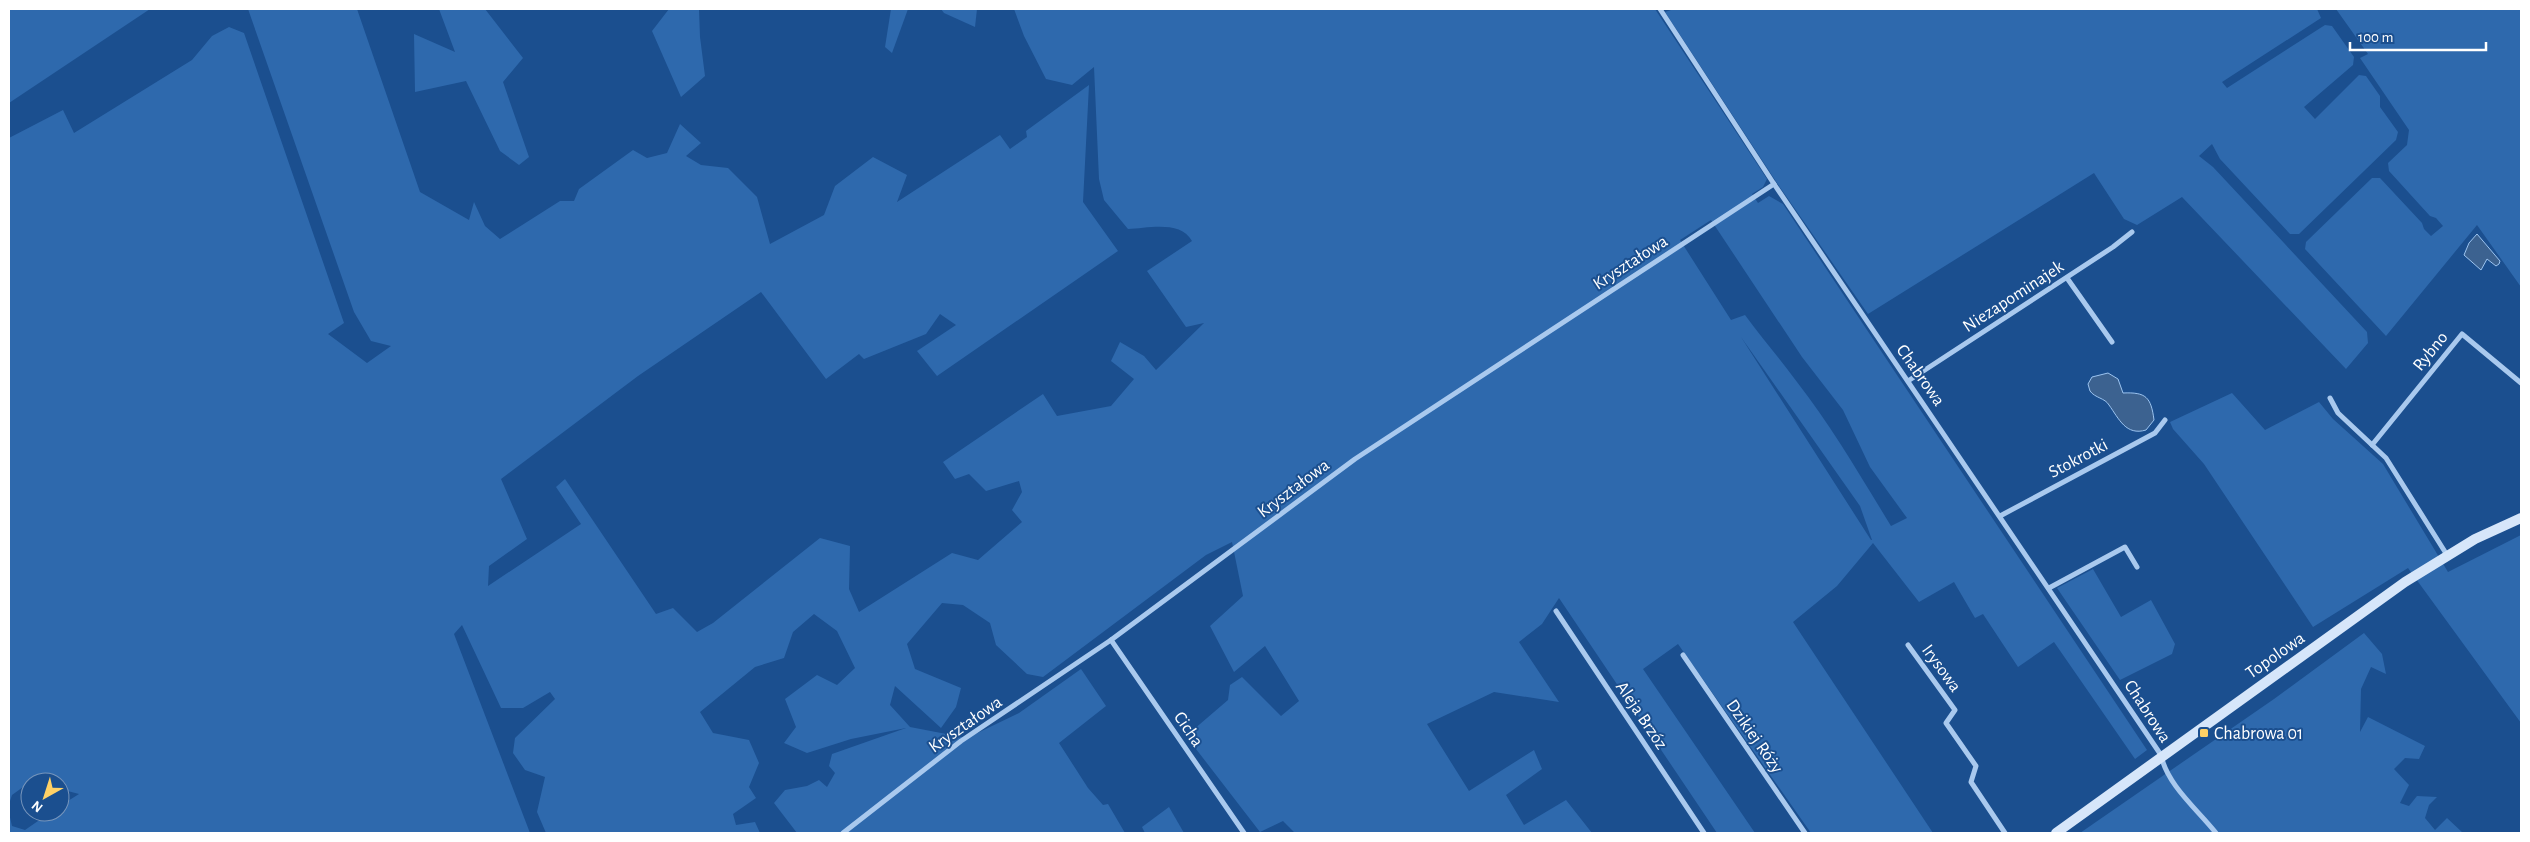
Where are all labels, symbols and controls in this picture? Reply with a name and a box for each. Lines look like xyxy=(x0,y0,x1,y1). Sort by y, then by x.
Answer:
scale bar xyxy=(2350,20,2486,52)
text: 100 m xyxy=(2358,30,2393,45)
street label: Kryształowa xyxy=(1590,232,1671,294)
street label: Niezapominajek xyxy=(1960,257,2068,336)
street label: Rybno xyxy=(2410,329,2452,375)
street label: Chabrowa xyxy=(1893,341,1948,410)
street label: Stokrotki xyxy=(2046,436,2111,482)
street label: Kryształowa xyxy=(1254,456,1333,522)
street label: Topolowa xyxy=(2243,629,2308,683)
street label: Irysowa xyxy=(1918,642,1964,696)
street label: Chabrowa xyxy=(2120,677,2174,746)
street label: Aleja Brzóz xyxy=(1612,678,1670,753)
street label: Kryształowa xyxy=(926,693,1006,757)
street label: Dzikiej Róży xyxy=(1722,697,1786,777)
street label: Cicha xyxy=(1170,709,1206,750)
place label: Chabrowa 01 xyxy=(2214,725,2303,743)
marker: Chabrowa 01 xyxy=(2198,727,2210,739)
north arrow xyxy=(20,772,70,822)
text: N xyxy=(29,798,46,815)

